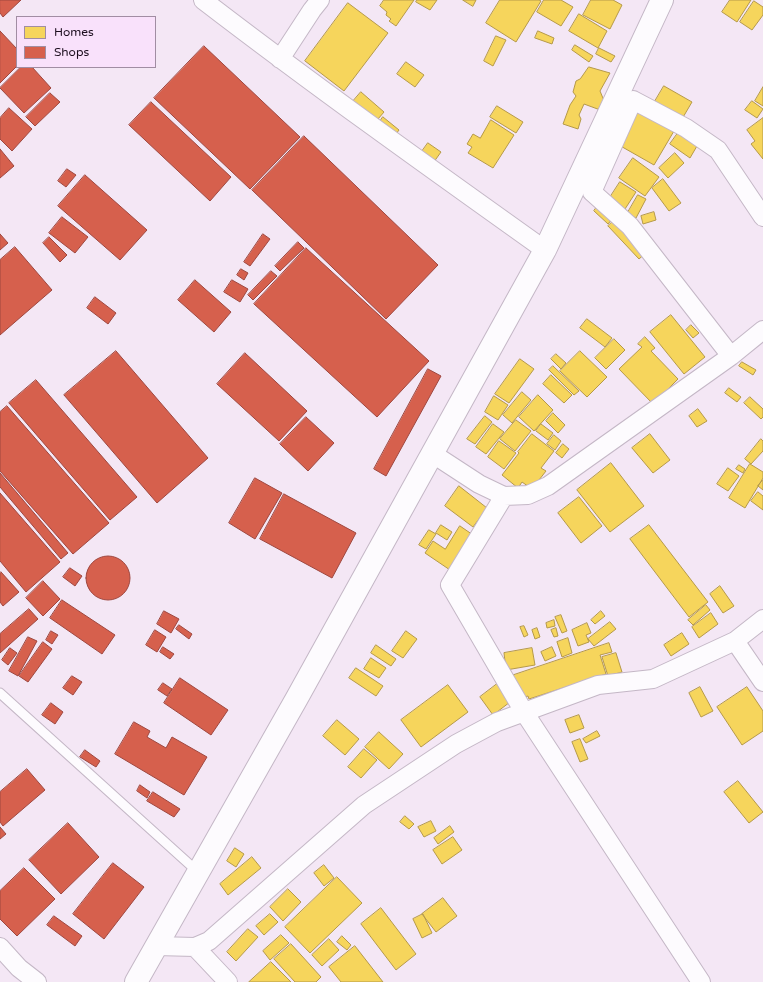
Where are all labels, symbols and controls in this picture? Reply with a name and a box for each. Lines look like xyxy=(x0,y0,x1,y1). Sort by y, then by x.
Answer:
legend xyxy=(16,16,156,68)
text: Homes xyxy=(54,25,94,39)
text: Shops xyxy=(54,45,89,59)

